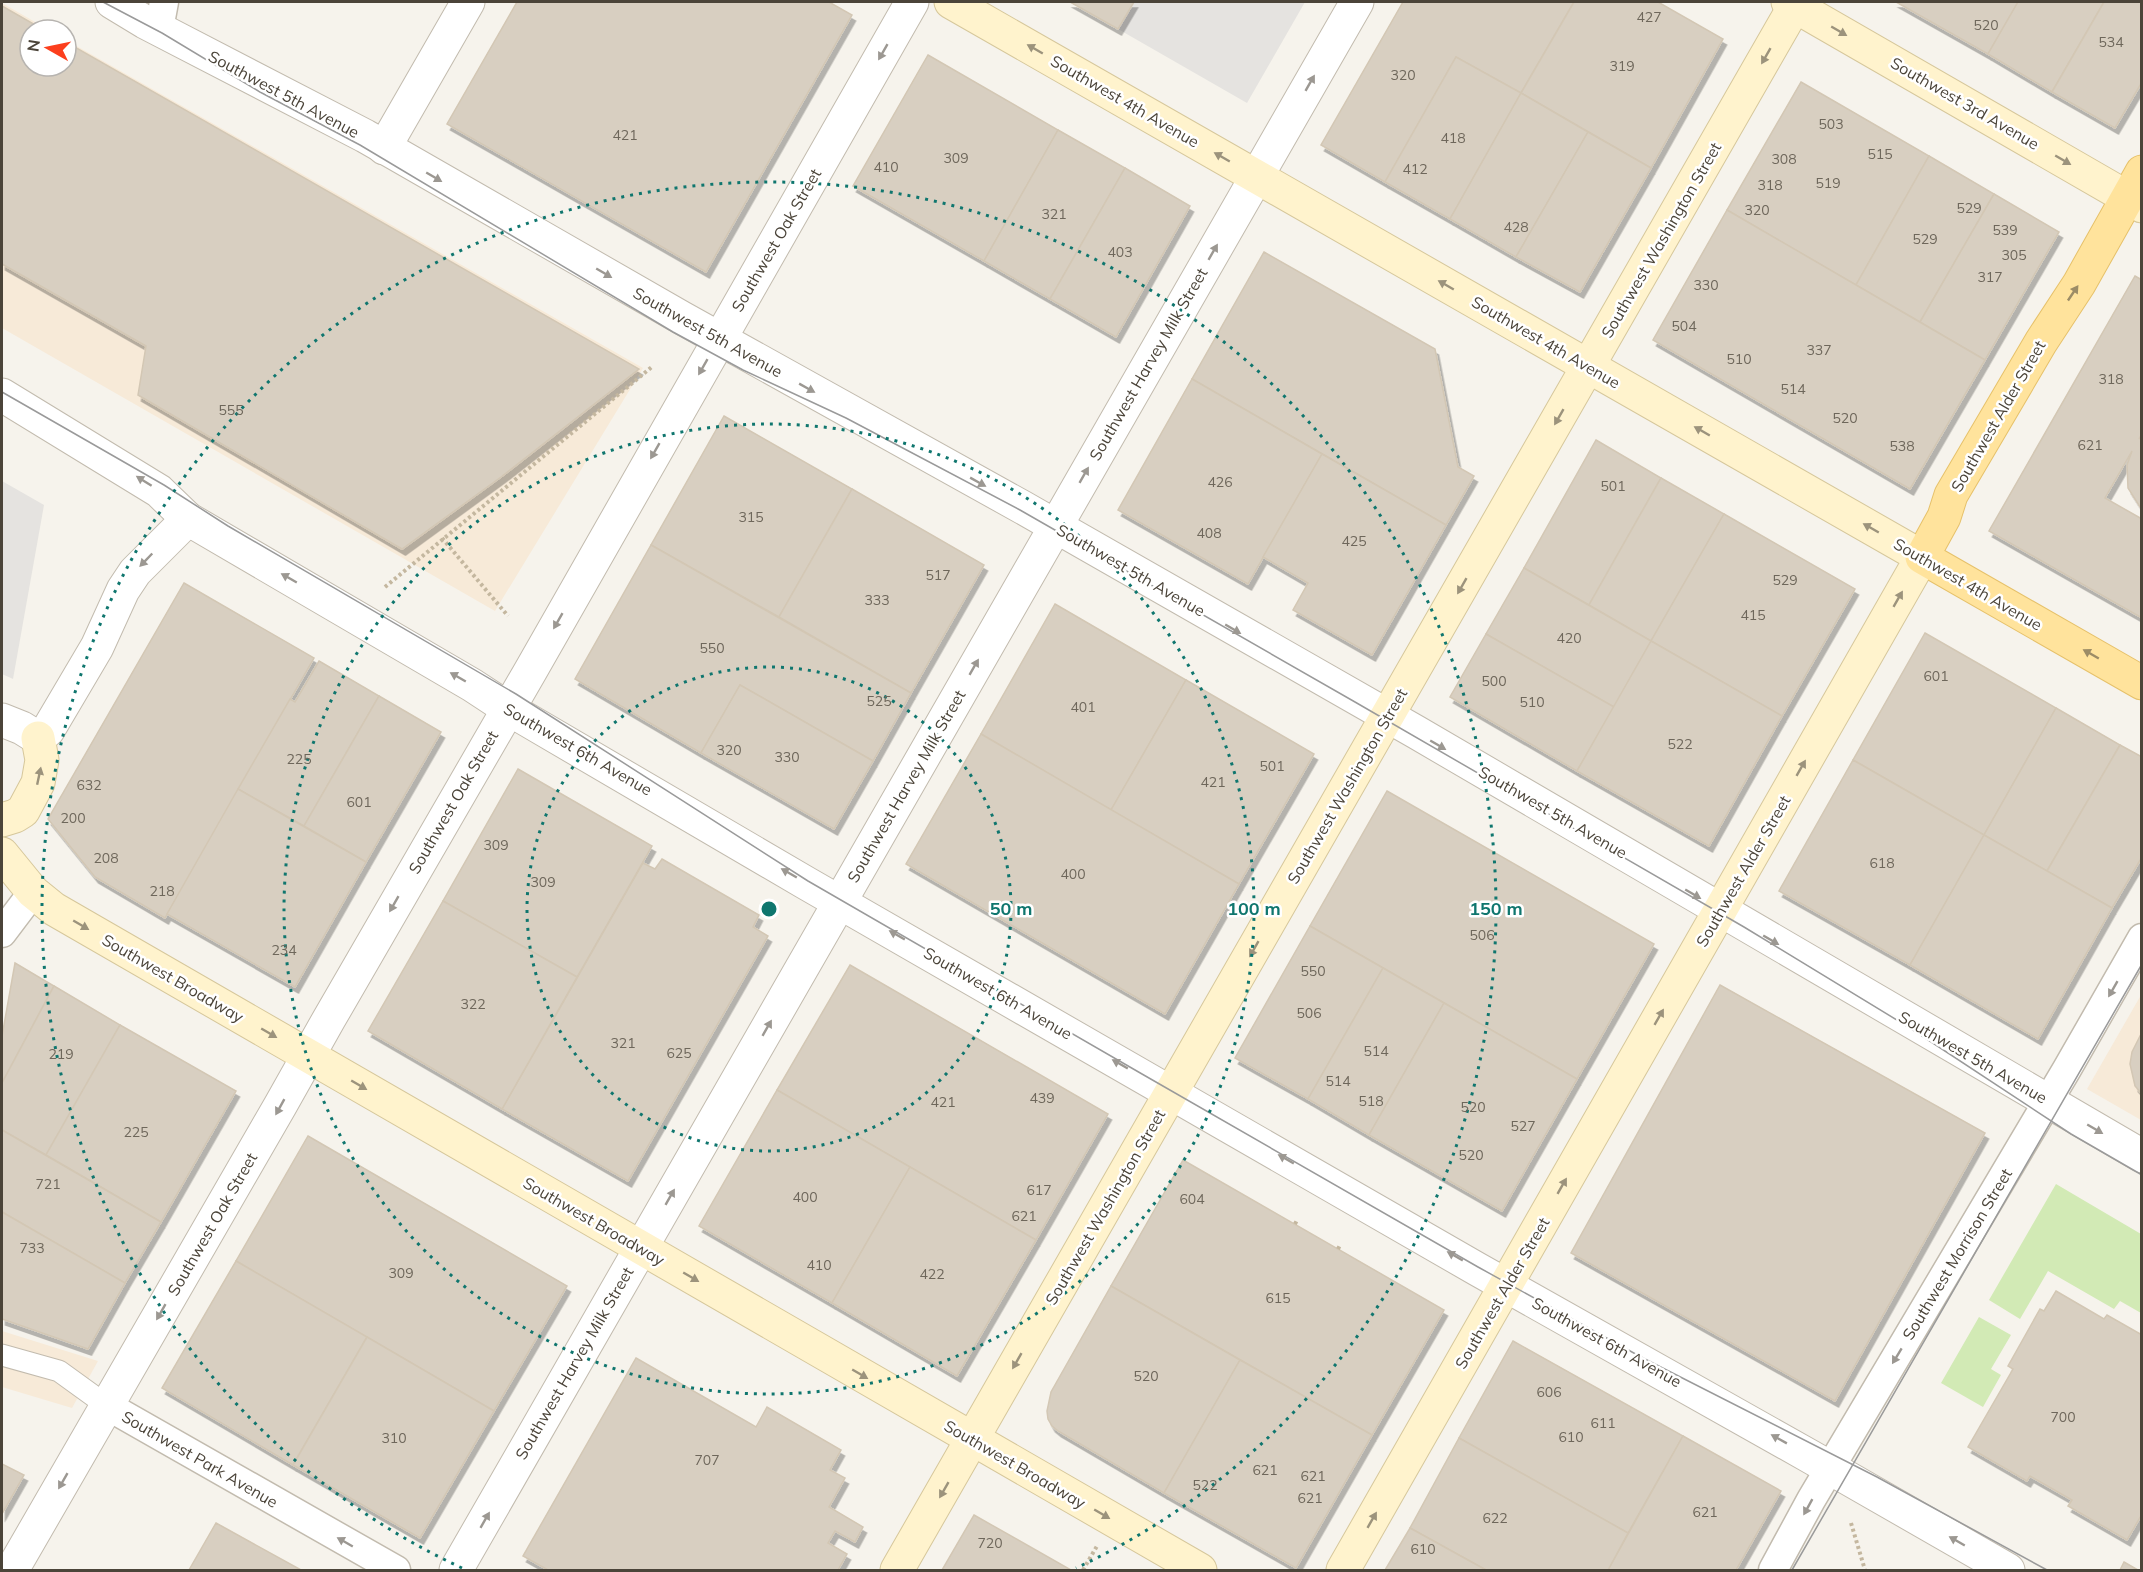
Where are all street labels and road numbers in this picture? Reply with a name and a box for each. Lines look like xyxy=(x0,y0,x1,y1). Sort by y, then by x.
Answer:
street label: Southwest 5th Avenue xyxy=(205,46,363,142)
street label: Southwest 4th Avenue xyxy=(1047,50,1203,152)
street label: Southwest 3rd Avenue xyxy=(1887,52,2043,154)
street label: Southwest Washington Street xyxy=(1597,138,1725,341)
street label: Southwest Oak Street xyxy=(727,165,825,315)
street label: Southwest Harvey Milk Street xyxy=(1085,264,1212,464)
street label: Southwest 5th Avenue xyxy=(630,283,786,381)
street label: Southwest 4th Avenue xyxy=(1468,291,1624,393)
street label: Southwest Alder Street xyxy=(1946,336,2050,495)
street label: Southwest 5th Avenue xyxy=(1053,519,1209,621)
street label: Southwest 4th Avenue xyxy=(1890,533,2046,635)
street label: Southwest Washington Street xyxy=(1283,684,1411,887)
street label: Southwest Harvey Milk Street xyxy=(843,686,970,886)
street label: Southwest 6th Avenue xyxy=(500,698,656,800)
street label: Southwest Oak Street xyxy=(404,727,502,877)
street label: Southwest 5th Avenue xyxy=(1475,761,1631,863)
street label: Southwest Alder Street xyxy=(1691,791,1795,950)
street label: Southwest Broadway xyxy=(99,929,248,1027)
street label: Southwest 6th Avenue xyxy=(920,942,1076,1044)
street label: Southwest 5th Avenue xyxy=(1895,1006,2051,1108)
street label: Southwest Washington Street xyxy=(1041,1105,1169,1308)
street label: Southwest Oak Street xyxy=(163,1149,261,1299)
street label: Southwest Morrison Street xyxy=(1898,1164,2016,1343)
street label: Southwest Broadway xyxy=(520,1172,669,1270)
street label: Southwest Alder Street xyxy=(1450,1213,1554,1372)
street label: Southwest Harvey Milk Street xyxy=(511,1263,638,1463)
street label: Southwest 6th Avenue xyxy=(1529,1293,1685,1391)
street label: Southwest Park Avenue xyxy=(118,1406,282,1512)
street label: Southwest Broadway xyxy=(941,1415,1090,1513)

